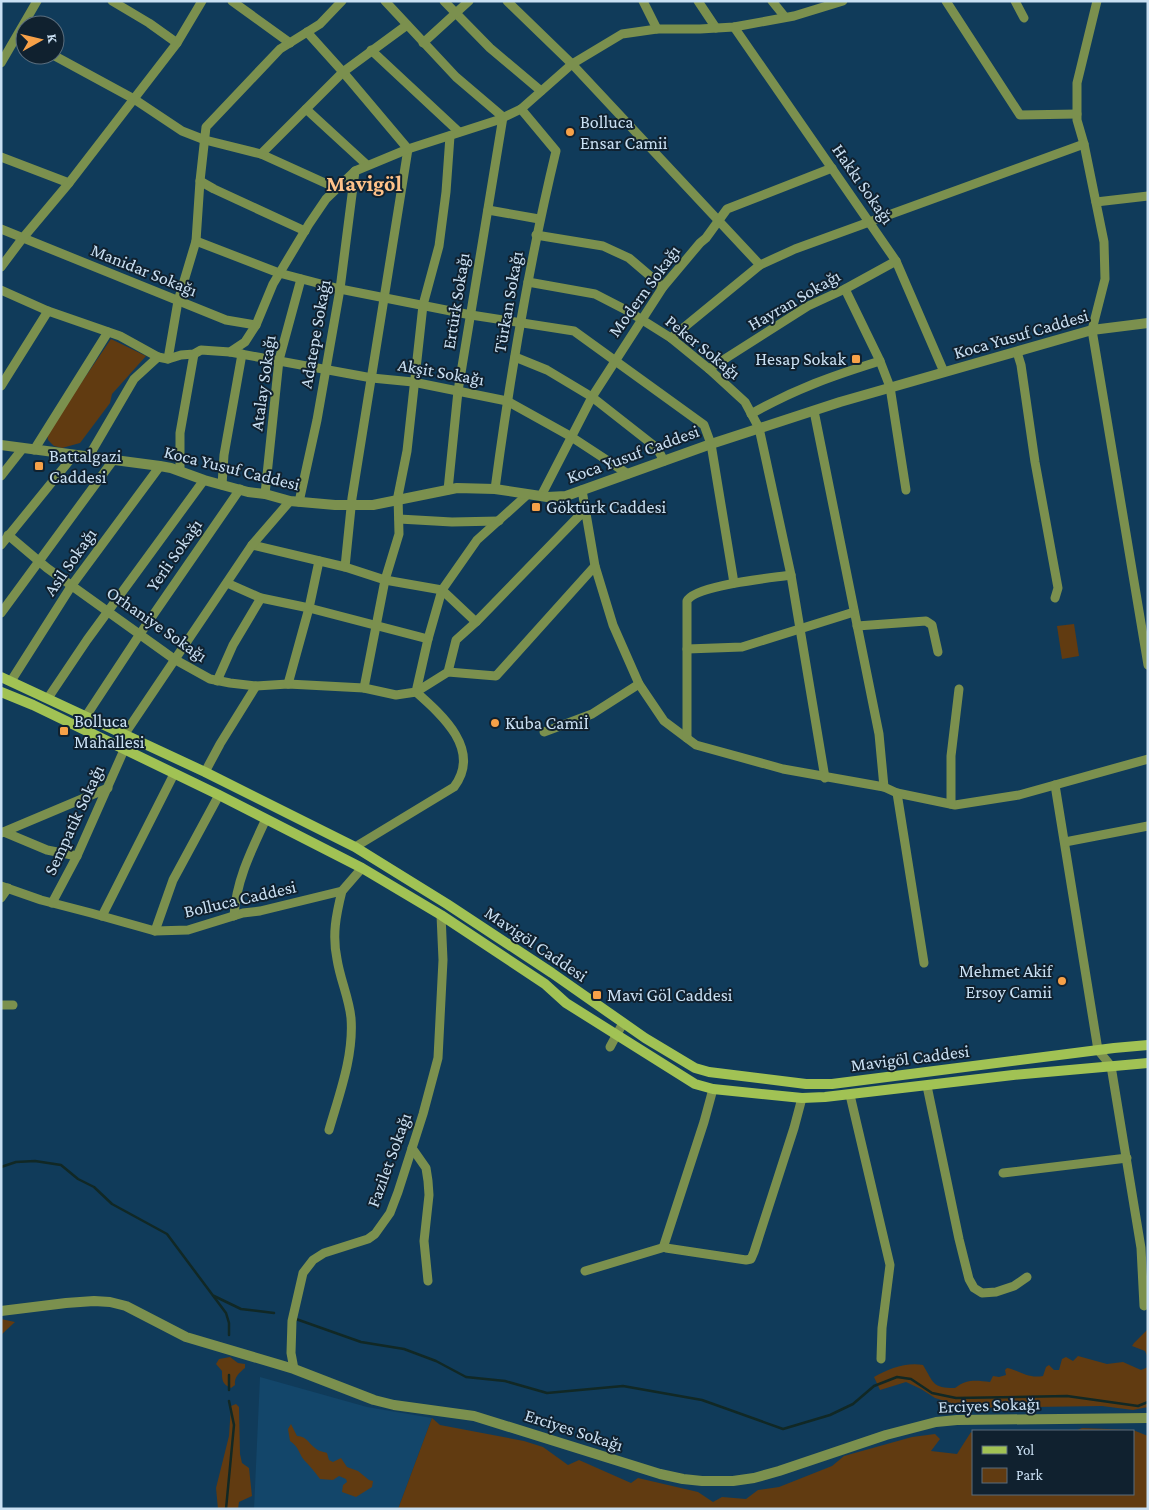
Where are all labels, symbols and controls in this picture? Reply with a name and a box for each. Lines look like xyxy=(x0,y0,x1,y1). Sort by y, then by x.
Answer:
north arrow xyxy=(15,15,65,65)
text: K xyxy=(44,33,62,45)
place label: Bolluca Ensar Camii xyxy=(580,112,668,153)
marker: Bolluca Ensar Camii xyxy=(564,126,576,138)
street label: Hakkı Sokağı xyxy=(828,140,898,228)
district label: Mavigöl xyxy=(326,171,403,196)
street label: Manidar Sokağı xyxy=(88,240,200,301)
street label: Modern Sokağı xyxy=(604,241,684,341)
street label: Türkan Sokağı xyxy=(489,249,527,354)
street label: Ertürk Sokağı xyxy=(438,251,474,351)
street label: Hayran Sokağı xyxy=(744,265,844,335)
street label: Adatepe Sokağı xyxy=(296,278,334,390)
street label: Koca Yusuf Caddesi xyxy=(951,305,1091,363)
street label: Peker Sokağı xyxy=(662,311,745,383)
street label: Atalay Sokağı xyxy=(246,334,280,432)
place label: Hesap Sokak xyxy=(755,349,846,369)
marker: Hesap Sokak xyxy=(850,353,862,365)
street label: Akşit Sokağı xyxy=(396,355,486,389)
street label: Koca Yusuf Caddesi xyxy=(564,421,702,487)
street label: Koca Yusuf Caddesi xyxy=(162,441,302,495)
place label: Battalgazi Caddesi xyxy=(49,446,122,487)
marker: Battalgazi Caddesi xyxy=(33,460,45,472)
place label: Göktürk Caddesi xyxy=(546,497,666,517)
marker: Göktürk Caddesi xyxy=(530,501,542,513)
street label: Yerli Sokağı xyxy=(142,515,206,595)
street label: Asil Sokağı xyxy=(40,524,101,600)
street label: Orhaniye Sokağı xyxy=(103,582,211,666)
place label: Bolluca Mahallesi xyxy=(74,711,145,752)
place label: Kuba Camiİ xyxy=(505,713,589,733)
marker: Kuba Camiİ xyxy=(489,717,501,729)
marker: Bolluca Mahallesi xyxy=(58,725,70,737)
street label: Sempatik Sokağı xyxy=(40,762,108,878)
street label: Bolluca Caddesi xyxy=(182,876,298,922)
street label: Mavigöl Caddesi xyxy=(481,902,591,986)
place label: Mehmet Akif Ersoy Camii xyxy=(959,961,1054,1002)
marker: Mehmet Akif Ersoy Camii xyxy=(1056,975,1068,987)
place label: Mavi Göl Caddesi xyxy=(607,985,733,1005)
marker: Mavi Göl Caddesi xyxy=(591,989,603,1001)
street label: Mavigöl Caddesi xyxy=(850,1041,971,1075)
street label: Fazilet Sokağı xyxy=(363,1110,415,1210)
street label: Erciyes Sokağı xyxy=(938,1393,1041,1417)
street label: Erciyes Sokağı xyxy=(522,1405,626,1455)
legend xyxy=(972,1430,1134,1495)
text: Yol xyxy=(1016,1442,1034,1458)
text: Park xyxy=(1016,1467,1043,1483)

